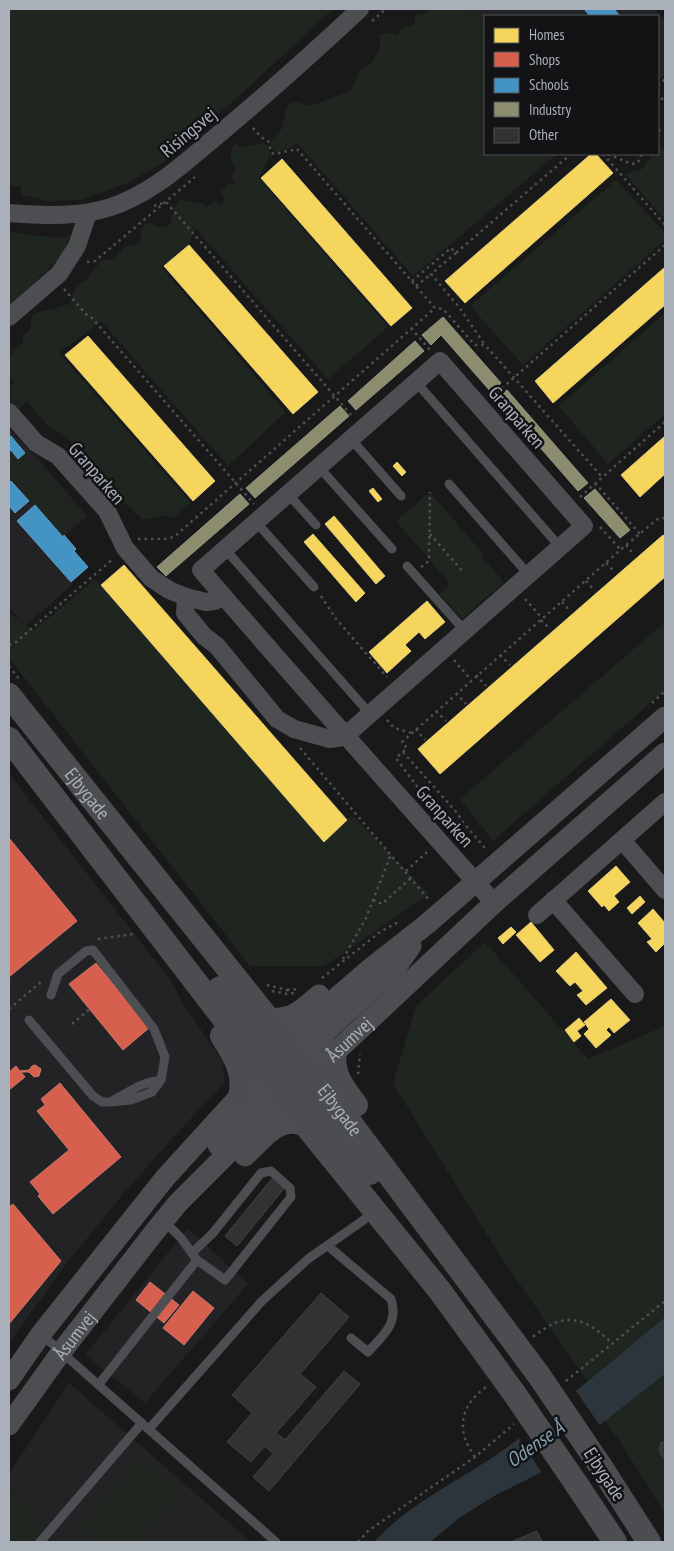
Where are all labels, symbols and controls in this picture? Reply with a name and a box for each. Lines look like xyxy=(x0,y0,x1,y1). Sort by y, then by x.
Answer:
legend xyxy=(484,15,659,155)
text: Homes xyxy=(529,25,565,44)
text: Shops xyxy=(529,50,560,69)
text: Schools xyxy=(529,75,569,94)
text: Industry xyxy=(529,100,571,119)
street label: Risingsvej xyxy=(155,102,221,162)
text: Other xyxy=(529,125,559,144)
street label: Granparken xyxy=(483,381,551,453)
street label: Granparken xyxy=(63,437,131,509)
street label: Ejbygade xyxy=(60,763,116,824)
street label: Granparken xyxy=(411,780,479,852)
street label: Åsumvej xyxy=(321,1011,378,1067)
street label: Ejbygade xyxy=(313,1079,368,1141)
street label: Åsumvej xyxy=(48,1306,101,1364)
water label: Odense Å xyxy=(501,1414,570,1473)
street label: Ejbygade xyxy=(579,1443,631,1506)

